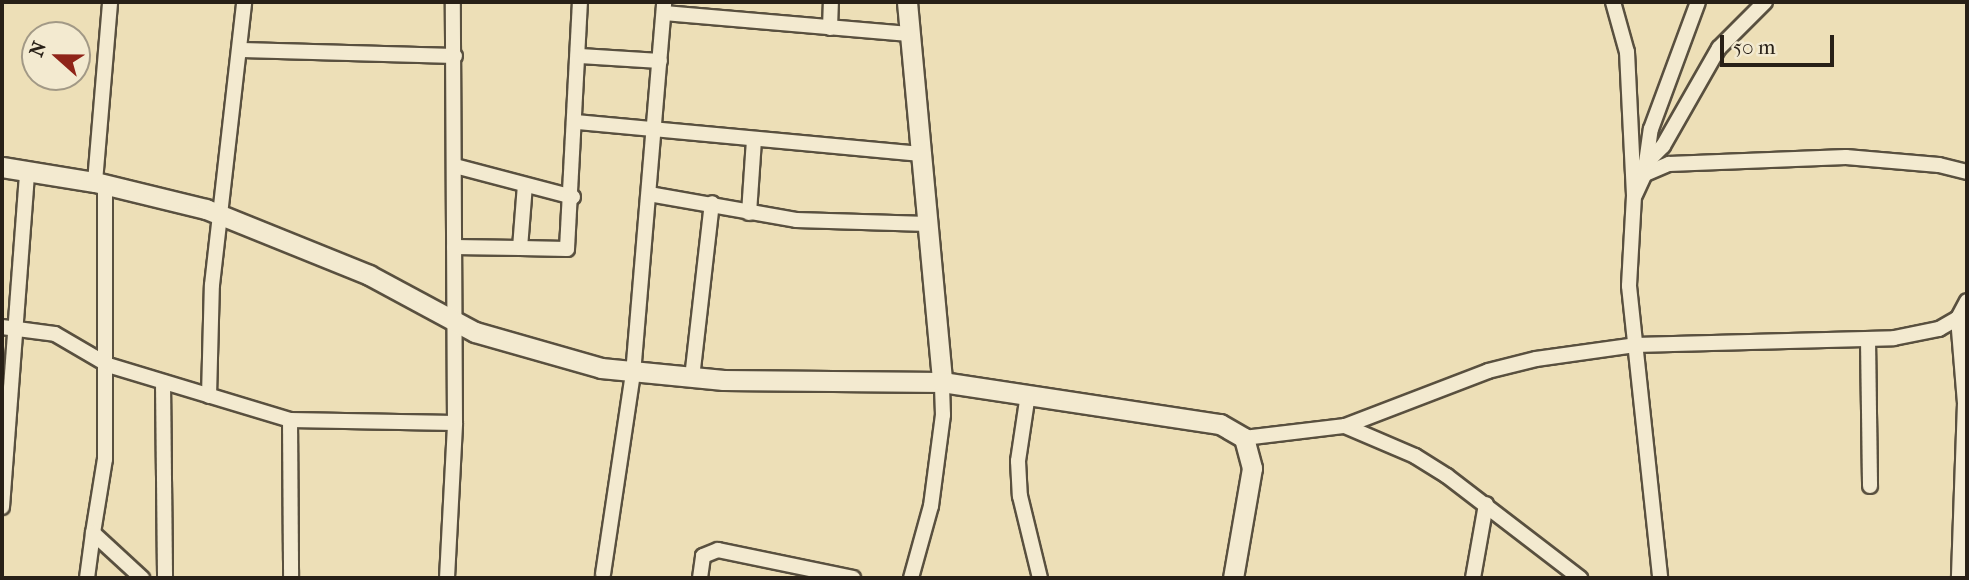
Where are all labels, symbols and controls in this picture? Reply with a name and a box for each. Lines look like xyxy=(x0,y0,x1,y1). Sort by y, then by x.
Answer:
north arrow xyxy=(21,21,91,91)
scale bar xyxy=(1724,21,1838,65)
text: 50 m xyxy=(1733,35,1776,59)
text: N xyxy=(25,39,51,60)

